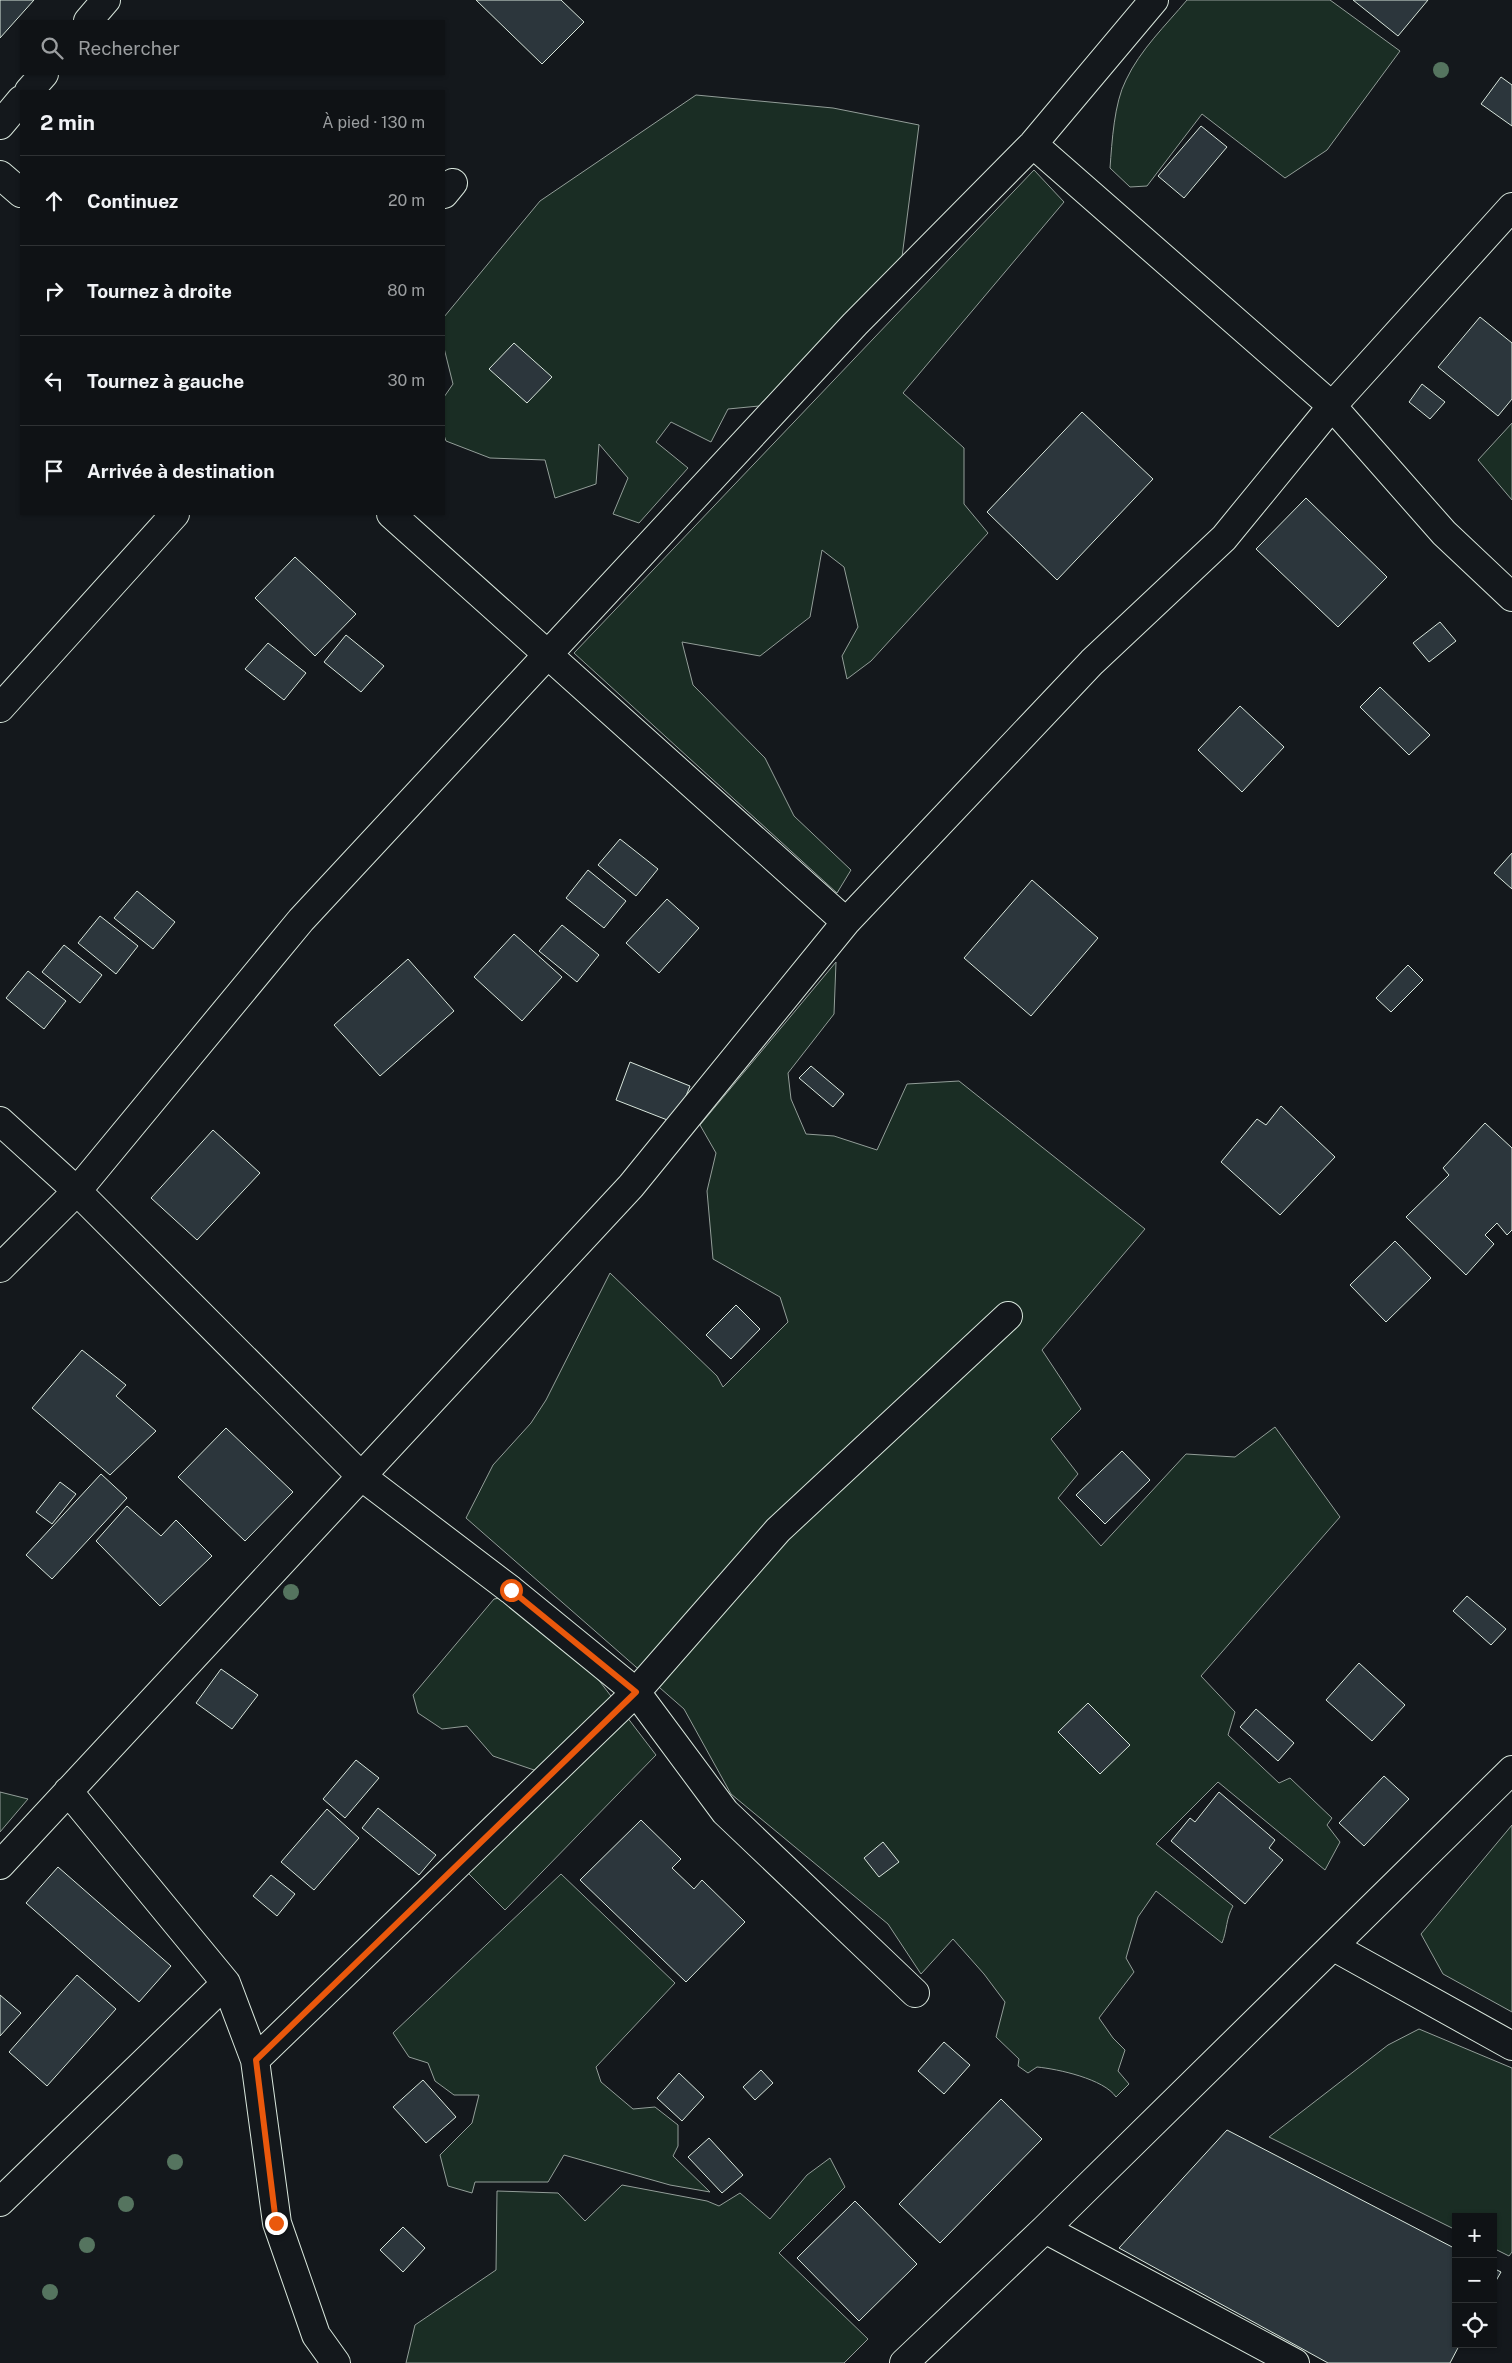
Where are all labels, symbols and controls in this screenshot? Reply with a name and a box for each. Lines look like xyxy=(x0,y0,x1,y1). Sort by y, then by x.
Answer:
search box xyxy=(20,20,445,75)
icon: search xyxy=(38,34,66,62)
text: Rechercher xyxy=(78,37,180,59)
text: 2 min xyxy=(40,110,95,135)
text: À pied · 130 m xyxy=(322,113,425,132)
icon: ahead xyxy=(40,187,68,215)
text: Continuez xyxy=(87,190,178,212)
text: 20 m xyxy=(388,191,425,210)
icon: right xyxy=(40,277,68,305)
text: Tournez à droite xyxy=(87,280,232,302)
text: 80 m xyxy=(387,281,425,300)
icon: left xyxy=(40,367,68,395)
text: Tournez à gauche xyxy=(87,370,244,392)
text: 30 m xyxy=(388,371,425,390)
icon: arrive xyxy=(40,457,68,485)
text: Arrivée à destination xyxy=(87,460,275,482)
route start xyxy=(500,1579,523,1602)
route end xyxy=(265,2212,288,2235)
map controls xyxy=(1452,2213,1497,2348)
button: + xyxy=(1452,2213,1497,2258)
button: − xyxy=(1452,2258,1497,2303)
button: locate xyxy=(1452,2303,1497,2348)

